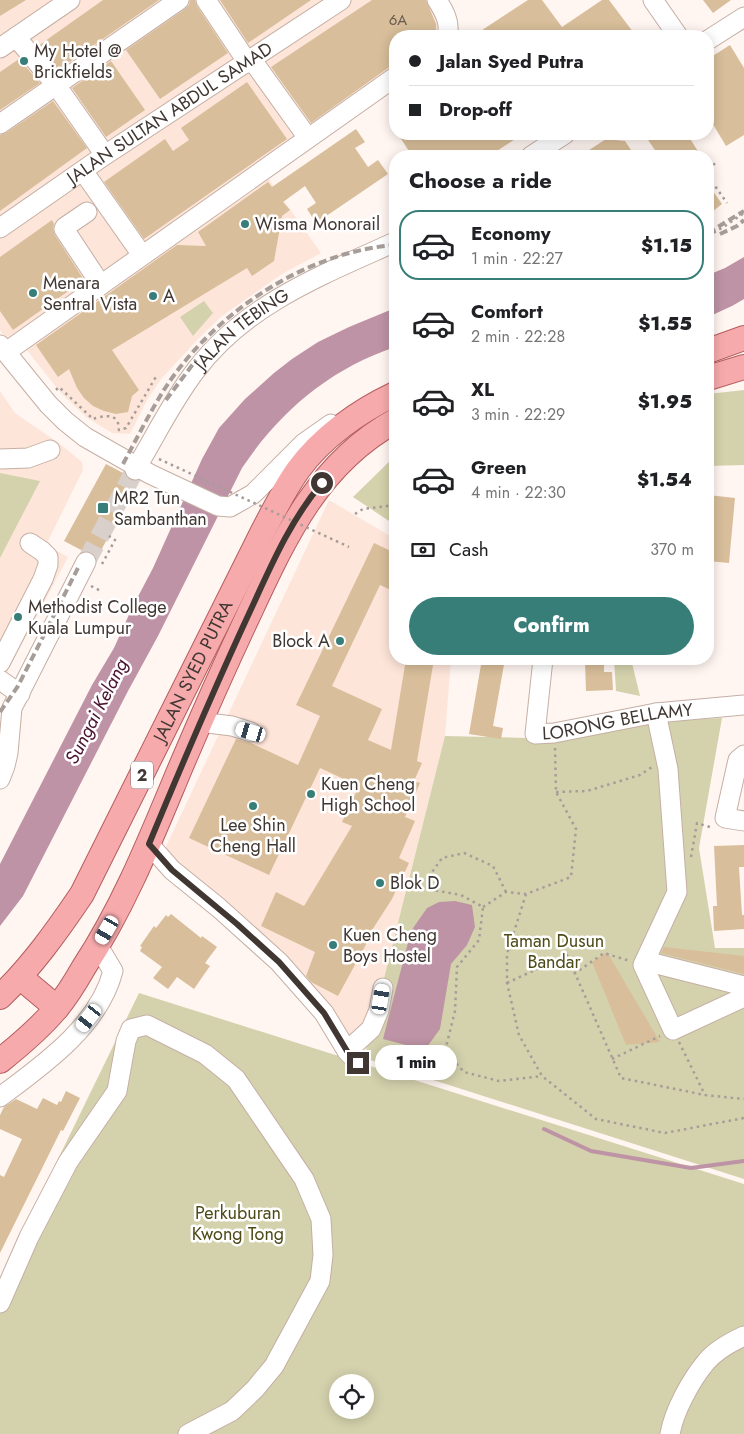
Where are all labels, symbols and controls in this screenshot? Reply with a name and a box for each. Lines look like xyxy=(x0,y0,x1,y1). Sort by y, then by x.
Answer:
house number: 6A xyxy=(389,9,407,31)
street label: JALAN SULTAN ABDUL SAMAD xyxy=(60,36,277,192)
place label: My Hotel @ Brickfields xyxy=(34,38,122,85)
text: Jalan Syed Putra xyxy=(439,48,584,75)
marker: My Hotel @ Brickfields xyxy=(18,55,30,67)
text: Drop-off xyxy=(439,96,512,123)
text: Choose a ride xyxy=(409,164,552,196)
place label: Wisma Monorail xyxy=(255,211,380,237)
marker: Wisma Monorail xyxy=(239,218,251,230)
text: Economy xyxy=(471,220,551,247)
icon: car xyxy=(411,223,456,268)
text: $1.15 xyxy=(641,232,692,259)
text: 1 min · 22:27 xyxy=(471,247,563,270)
place label: Menara Sentral Vista xyxy=(43,270,137,317)
street label: JALAN TEBING xyxy=(187,282,294,377)
place label: A xyxy=(163,283,175,309)
marker: Menara Sentral Vista xyxy=(27,287,39,299)
marker: A xyxy=(147,290,159,302)
text: Comfort xyxy=(471,298,543,325)
icon: car xyxy=(411,301,456,346)
text: $1.55 xyxy=(638,310,692,337)
text: 2 min · 22:28 xyxy=(471,325,565,348)
text: XL xyxy=(471,376,494,403)
icon: car xyxy=(411,379,456,424)
text: $1.95 xyxy=(638,388,692,415)
text: 3 min · 22:29 xyxy=(471,403,565,426)
text: Green xyxy=(471,454,527,481)
icon: car xyxy=(411,457,456,502)
text: $1.54 xyxy=(637,466,692,493)
route start xyxy=(311,472,333,494)
text: 4 min · 22:30 xyxy=(471,481,566,504)
place label: MR2 Tun Sambanthan xyxy=(114,485,207,532)
marker: MR2 Tun Sambanthan xyxy=(96,501,110,515)
icon: cash xyxy=(409,536,437,564)
text: Cash xyxy=(449,536,489,563)
text: 370 m xyxy=(650,538,694,561)
place label: Methodist College Kuala Lumpur xyxy=(28,594,167,641)
street label: JALAN SYED PUTRA xyxy=(146,596,239,748)
button: Confirm xyxy=(409,597,694,655)
marker: Methodist College Kuala Lumpur xyxy=(12,611,24,623)
place label: Block A xyxy=(272,628,330,654)
marker: Block A xyxy=(334,635,346,647)
water label: Sungai Kelang xyxy=(58,653,135,769)
street label: LORONG BELLAMY xyxy=(542,697,695,747)
car xyxy=(234,721,267,743)
road number: 2 xyxy=(131,762,153,788)
place label: Kuen Cheng High School xyxy=(321,771,415,818)
marker: Kuen Cheng High School xyxy=(305,788,317,800)
marker: Lee Shin Cheng Hall xyxy=(247,800,259,812)
place label: Lee Shin Cheng Hall xyxy=(210,812,296,859)
place label: Blok D xyxy=(390,870,440,896)
marker: Blok D xyxy=(374,877,386,889)
car xyxy=(93,913,120,947)
place label: Kuen Cheng Boys Hostel xyxy=(343,922,437,969)
park label: Taman Dusun Bandar xyxy=(504,928,604,975)
marker: Kuen Cheng Boys Hostel xyxy=(327,939,339,951)
car xyxy=(371,983,390,1015)
car xyxy=(73,1002,104,1034)
callout: 1 min xyxy=(376,1046,458,1080)
text: 1 min xyxy=(396,1051,436,1074)
route end xyxy=(347,1052,369,1074)
park label: Perkuburan Kwong Tong xyxy=(192,1200,284,1247)
map controls xyxy=(329,1374,374,1419)
button: locate xyxy=(329,1374,374,1419)

